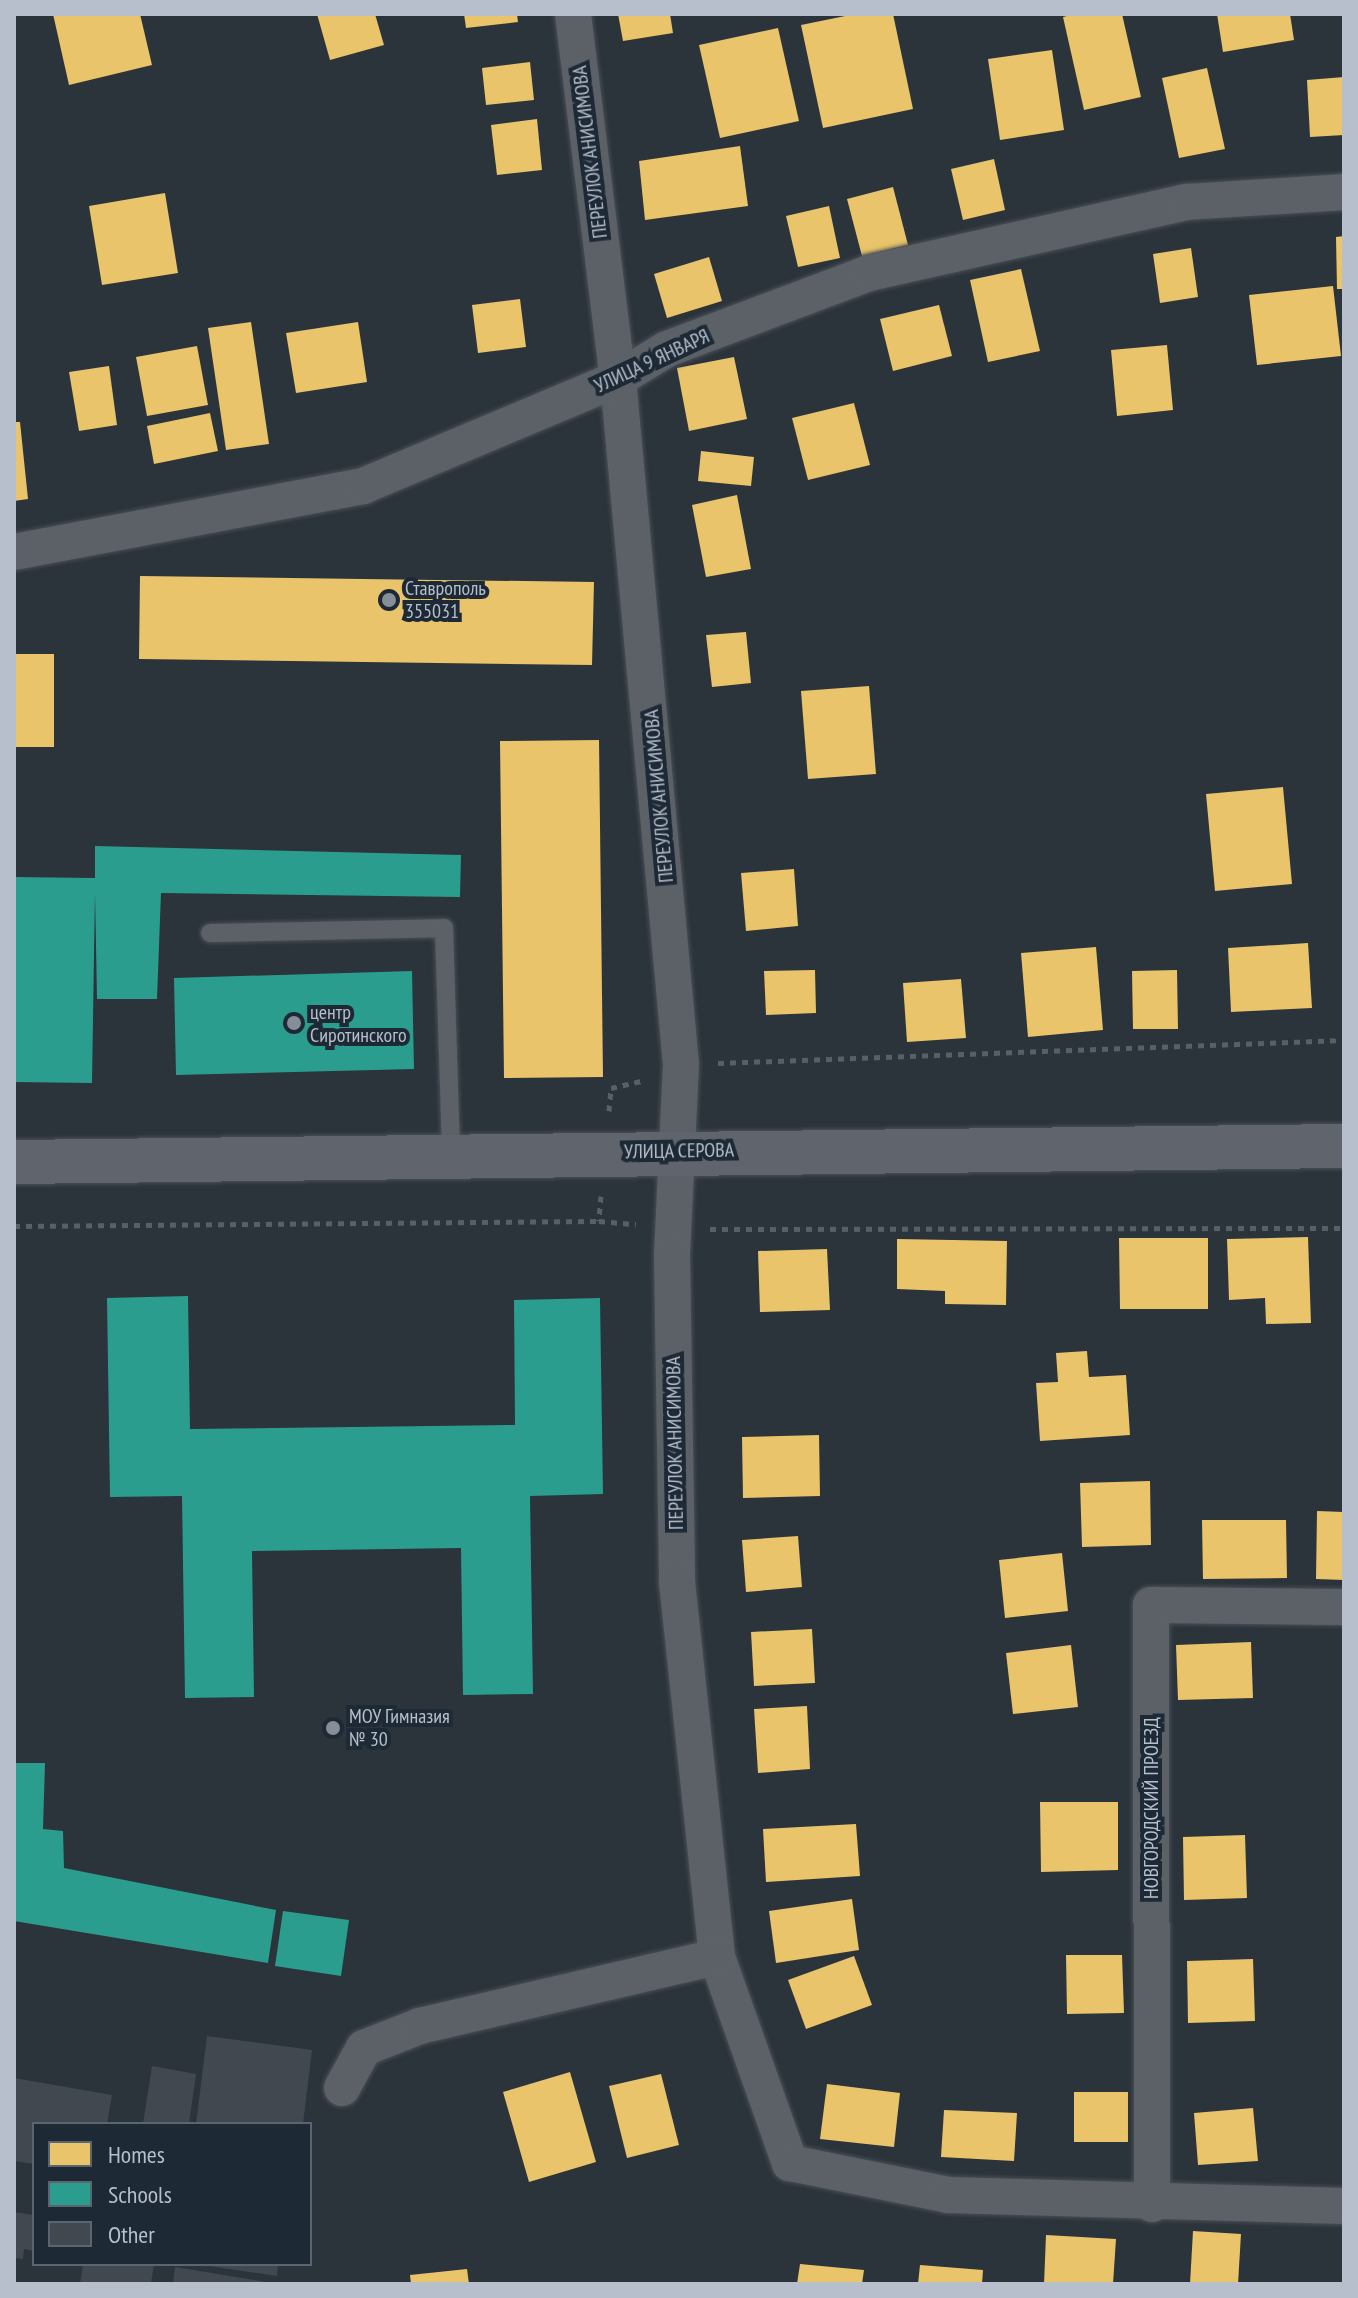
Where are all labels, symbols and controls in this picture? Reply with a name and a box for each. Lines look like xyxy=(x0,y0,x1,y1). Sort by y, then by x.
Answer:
street label: ПЕРЕУЛОК АНИСИМОВА xyxy=(567,64,613,240)
street label: УЛИЦА 9 ЯНВАРЯ xyxy=(590,324,714,398)
place label: Ставрополь 355031 xyxy=(405,576,486,623)
marker: Ставрополь 355031 xyxy=(380,591,398,609)
street label: ПЕРЕУЛОК АНИСИМОВА xyxy=(639,708,679,884)
place label: центр Сиротинского xyxy=(310,1000,407,1047)
marker: центр Сиротинского xyxy=(285,1014,303,1032)
street label: УЛИЦА СЕРОВА xyxy=(623,1138,735,1164)
street label: ПЕРЕУЛОК АНИСИМОВА xyxy=(661,1356,689,1530)
place label: МОУ Гимназия № 30 xyxy=(349,1704,450,1751)
street label: НОВГОРОДСКИЙ ПРОЕЗД xyxy=(1139,1717,1163,1899)
marker: МОУ Гимназия № 30 xyxy=(324,1719,342,1737)
legend xyxy=(32,2122,312,2266)
text: Homes xyxy=(108,2139,165,2170)
text: Schools xyxy=(108,2179,172,2210)
text: Other xyxy=(108,2219,155,2250)

